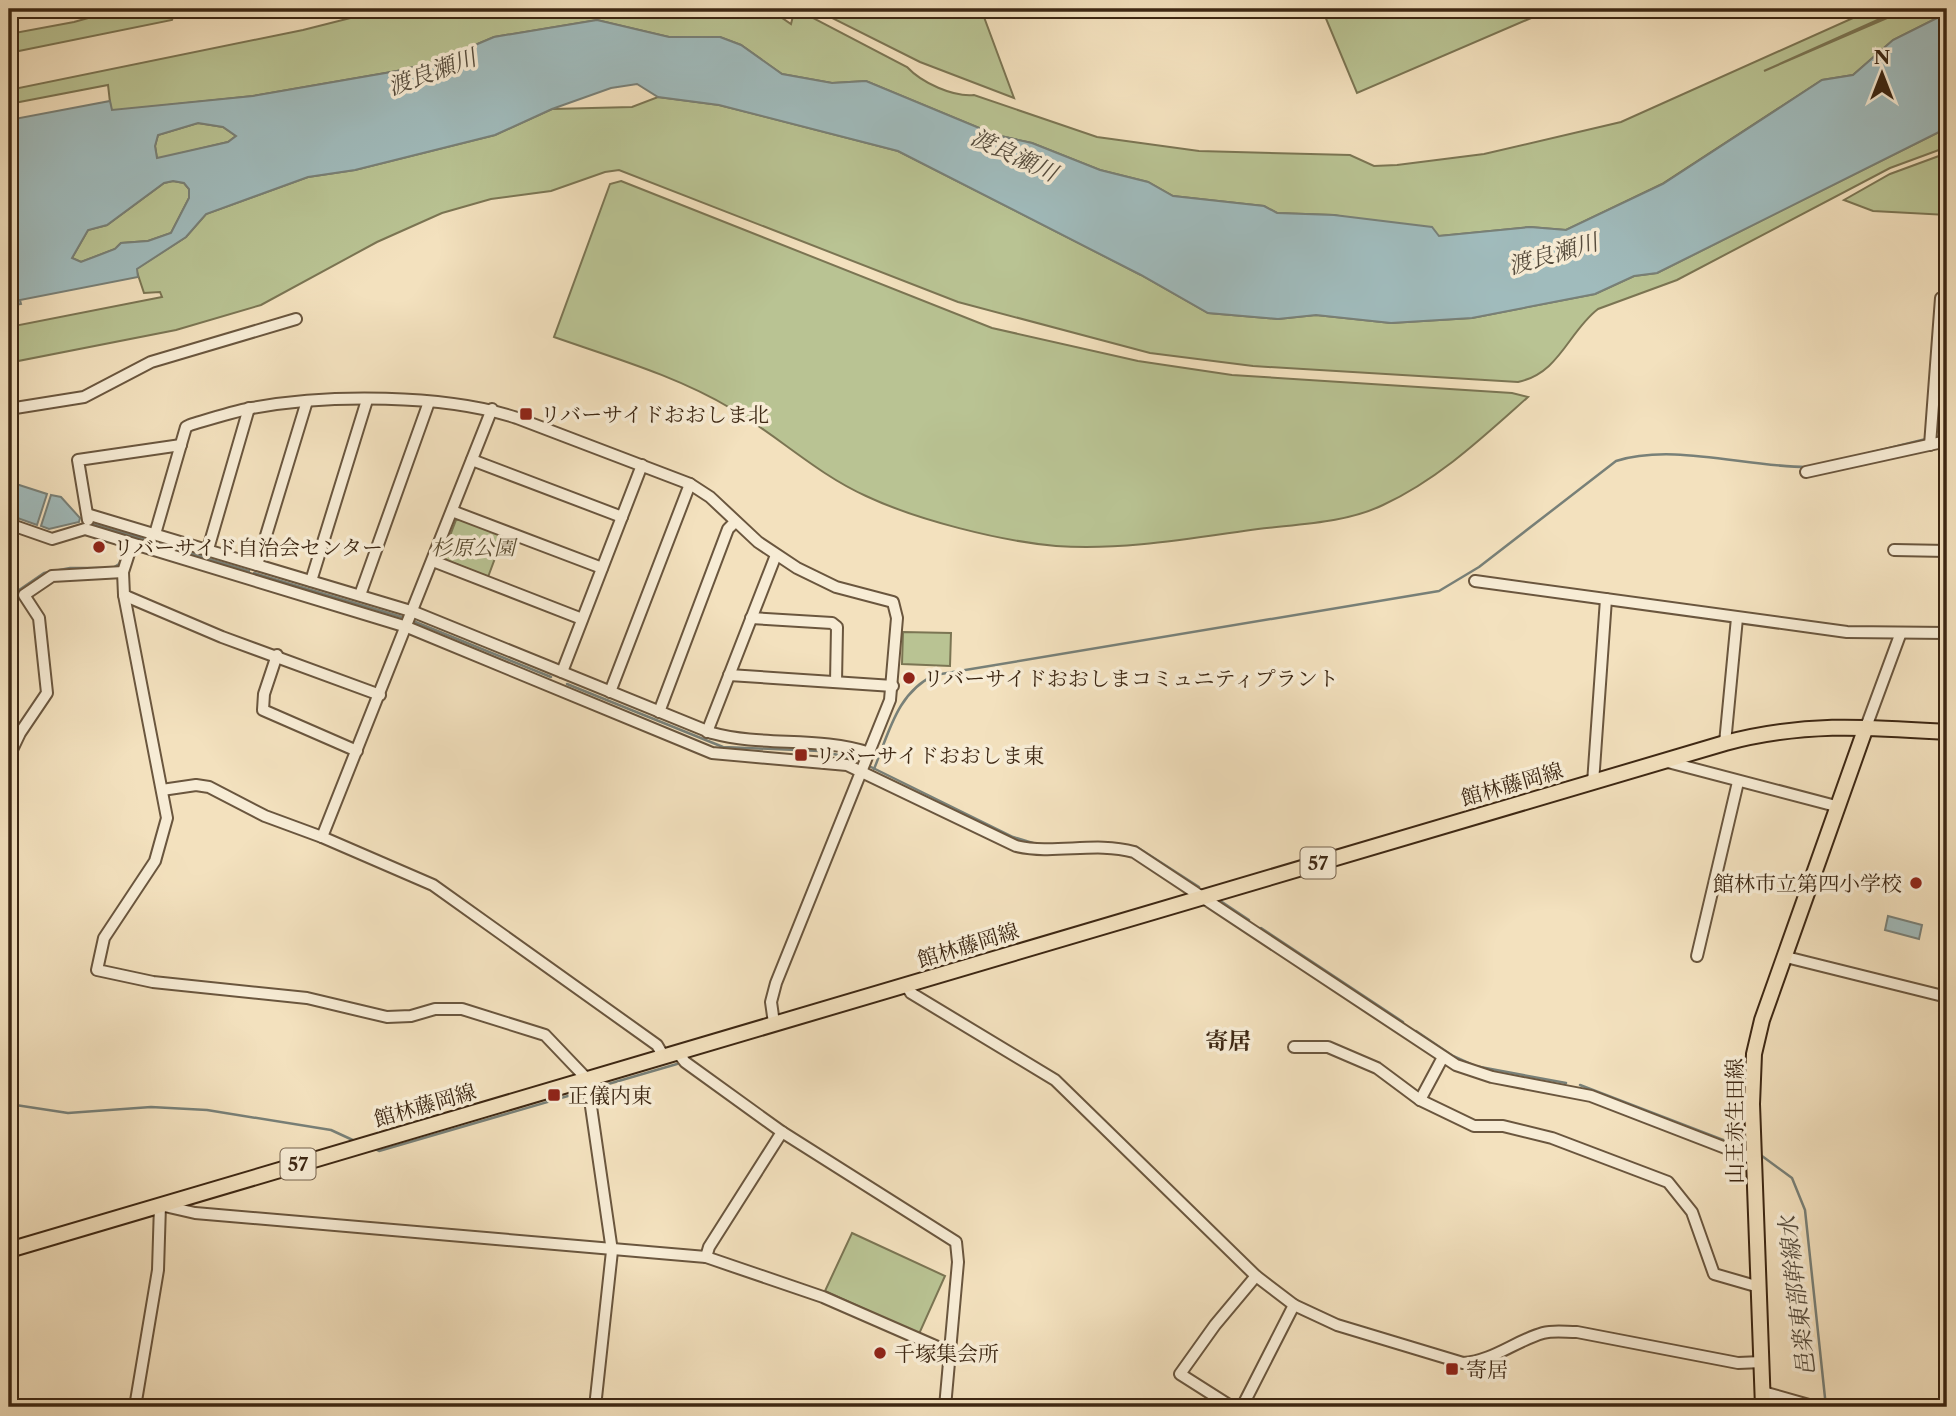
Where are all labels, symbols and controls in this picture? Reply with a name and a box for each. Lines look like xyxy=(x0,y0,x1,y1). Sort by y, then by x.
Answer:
north arrow xyxy=(1848,38,1918,108)
water label: 渡良瀬川 xyxy=(384,42,483,101)
text: N xyxy=(1874,46,1890,69)
water label: 渡良瀬川 xyxy=(966,123,1064,188)
water label: 渡良瀬川 xyxy=(1505,227,1604,280)
place label: リバーサイドおおしま北 xyxy=(540,402,769,427)
marker: リバーサイドおおしま北 xyxy=(518,406,534,422)
place label: リバーサイド自治会センター xyxy=(113,535,383,560)
park label: 杉原公園 xyxy=(431,535,518,560)
marker: リバーサイド自治会センター xyxy=(91,539,107,555)
place label: リバーサイドおおしまコミュニティプラント xyxy=(923,666,1339,691)
marker: リバーサイドおおしまコミュニティプラント xyxy=(901,670,917,686)
place label: リバーサイドおおしま東 xyxy=(815,743,1044,768)
marker: リバーサイドおおしま東 xyxy=(793,747,809,763)
street label: 館林藤岡線 xyxy=(1458,758,1566,810)
road number: 57 xyxy=(1300,848,1336,878)
place label: 館林市立第四小学校 xyxy=(1713,871,1902,896)
marker: 館林市立第四小学校 xyxy=(1908,875,1924,891)
street label: 館林藤岡線 xyxy=(914,918,1022,972)
district label: 寄居 xyxy=(1205,1027,1251,1055)
street label: 山王赤生田線 xyxy=(1722,1058,1747,1184)
street label: 館林藤岡線 xyxy=(371,1079,479,1131)
place label: 正儀内東 xyxy=(568,1083,652,1108)
marker: 正儀内東 xyxy=(546,1087,562,1103)
road number: 57 xyxy=(280,1148,316,1180)
water label: 邑楽東部幹線水 xyxy=(1773,1212,1821,1378)
place label: 千塚集会所 xyxy=(894,1341,999,1366)
marker: 千塚集会所 xyxy=(872,1345,888,1361)
place label: 寄居 xyxy=(1466,1357,1508,1382)
marker: 寄居 xyxy=(1444,1361,1460,1377)

